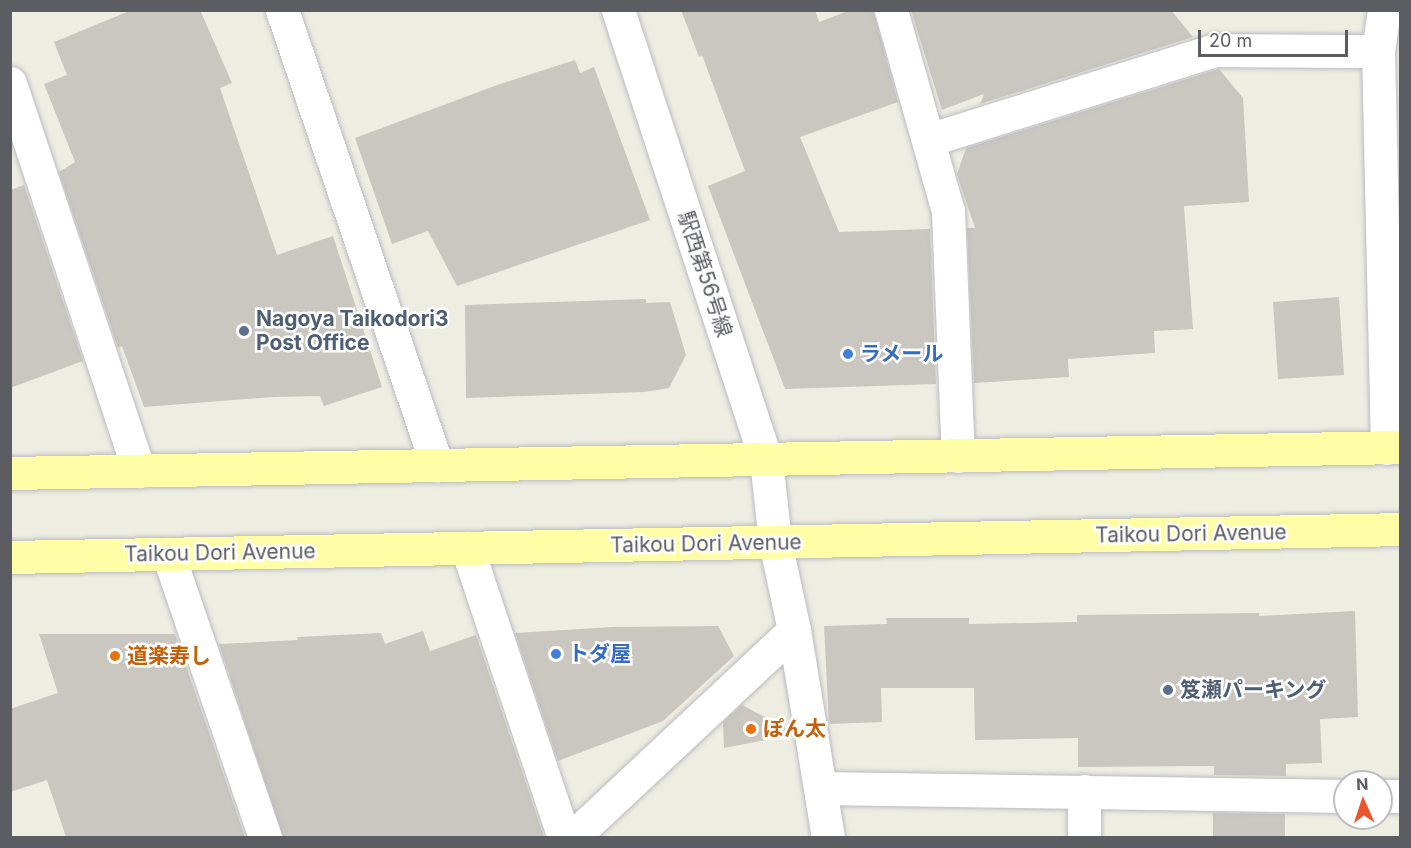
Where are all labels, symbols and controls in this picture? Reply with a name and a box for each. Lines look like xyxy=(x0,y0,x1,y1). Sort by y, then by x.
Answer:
scale bar xyxy=(1201,18,1351,56)
text: 20 m xyxy=(1209,30,1252,51)
street label: 駅西第56号線 xyxy=(673,208,737,340)
place label: Nagoya Taikodori3 Post Office xyxy=(256,306,449,356)
marker: Nagoya Taikodori3 Post Office xyxy=(237,324,251,338)
place label: ラメール xyxy=(860,341,944,367)
marker: ラメール xyxy=(841,347,855,361)
street label: Taikou Dori Avenue xyxy=(1095,520,1287,548)
street label: Taikou Dori Avenue xyxy=(610,530,802,558)
street label: Taikou Dori Avenue xyxy=(124,539,316,567)
place label: トダ屋 xyxy=(568,641,631,667)
place label: 道楽寿し xyxy=(127,643,211,669)
marker: トダ屋 xyxy=(549,647,563,661)
marker: 道楽寿し xyxy=(108,649,122,663)
place label: 笈瀬パーキング xyxy=(1180,677,1327,703)
marker: 笈瀬パーキング xyxy=(1161,683,1175,697)
place label: ぽん太 xyxy=(763,716,826,742)
marker: ぽん太 xyxy=(744,722,758,736)
north arrow xyxy=(1333,770,1393,830)
text: N xyxy=(1356,774,1369,794)

